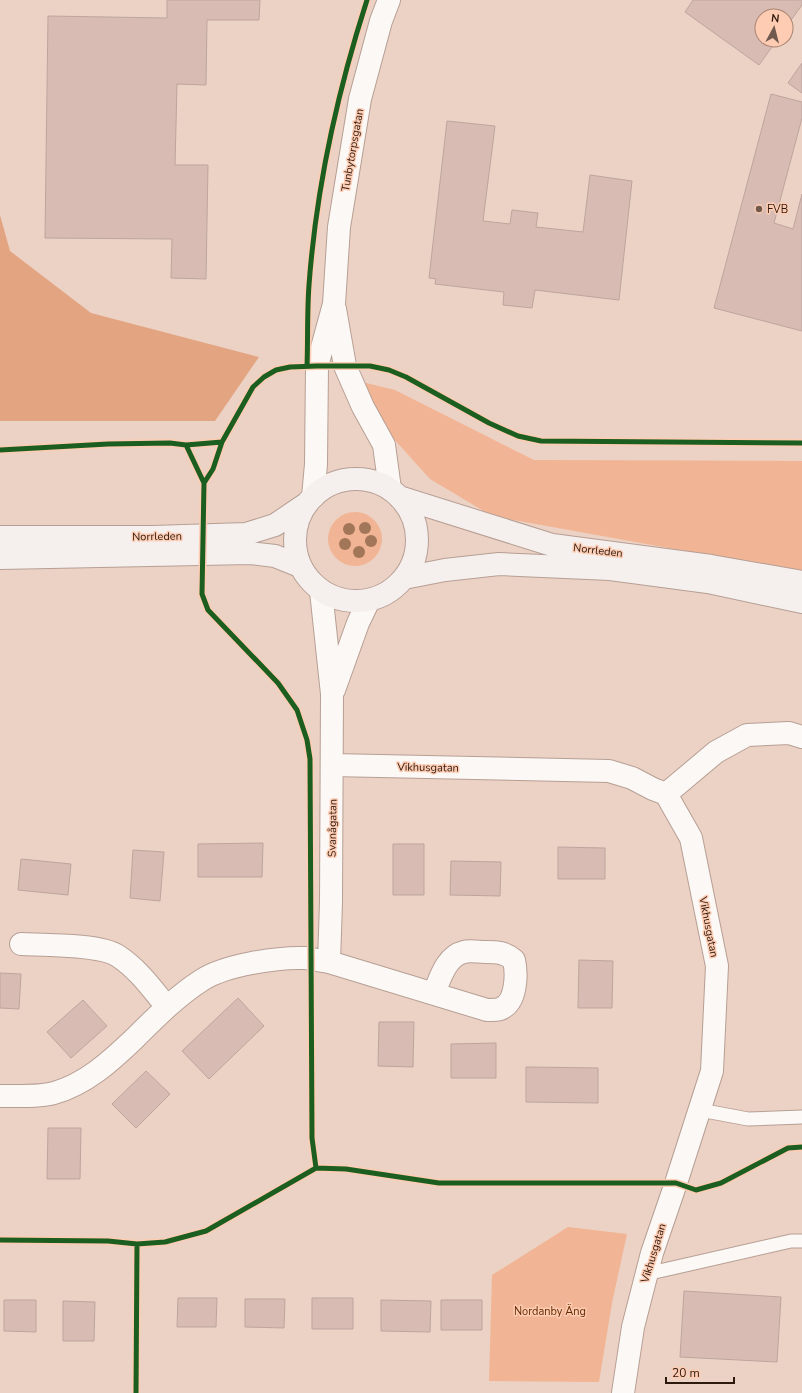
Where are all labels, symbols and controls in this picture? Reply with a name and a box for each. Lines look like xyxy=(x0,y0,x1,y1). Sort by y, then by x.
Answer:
north arrow xyxy=(754,8,794,48)
text: N xyxy=(770,11,780,27)
street label: Tunbytorpsgatan xyxy=(338,107,367,193)
place label: FVB xyxy=(767,202,788,217)
marker: FVB xyxy=(754,204,764,214)
street label: Norrleden xyxy=(132,529,182,544)
street label: Norrleden xyxy=(572,540,624,561)
street label: Vikhusgatan xyxy=(396,759,459,776)
street label: Svanågatan xyxy=(324,799,341,857)
street label: Vikhusgatan xyxy=(695,894,722,959)
street label: Vikhusgatan xyxy=(637,1222,670,1286)
park label: Nordanby Äng xyxy=(514,1304,586,1319)
scale bar xyxy=(666,1359,734,1385)
text: 20 m xyxy=(672,1365,700,1381)

